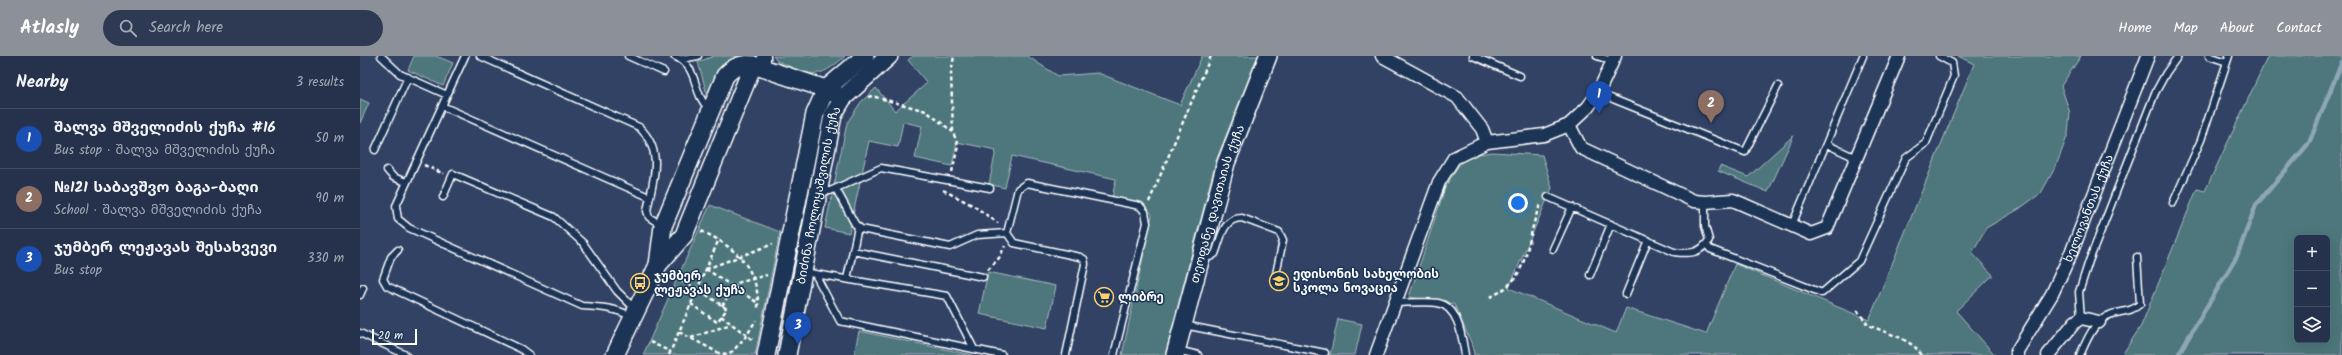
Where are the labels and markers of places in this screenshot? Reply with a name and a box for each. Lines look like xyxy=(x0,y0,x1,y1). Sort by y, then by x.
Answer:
pin: 1 xyxy=(1586,81,1612,114)
pin: 2 xyxy=(1698,90,1724,123)
place label: ედისონის სახელობის სკოლა ნოვაცია xyxy=(1293,265,1439,298)
place label: ჯუმბერ ლეჟავას ქუჩა xyxy=(654,267,745,300)
school or university icon: ედისონის სახელობის სკოლა ნოვაცია xyxy=(1268,270,1290,292)
bus stop icon: ჯუმბერ ლეჟავას ქუჩა xyxy=(629,272,651,294)
supermarket icon: ლიბრე xyxy=(1093,286,1115,308)
place label: ლიბრე xyxy=(1118,288,1164,307)
pin: 3 xyxy=(785,312,811,345)

